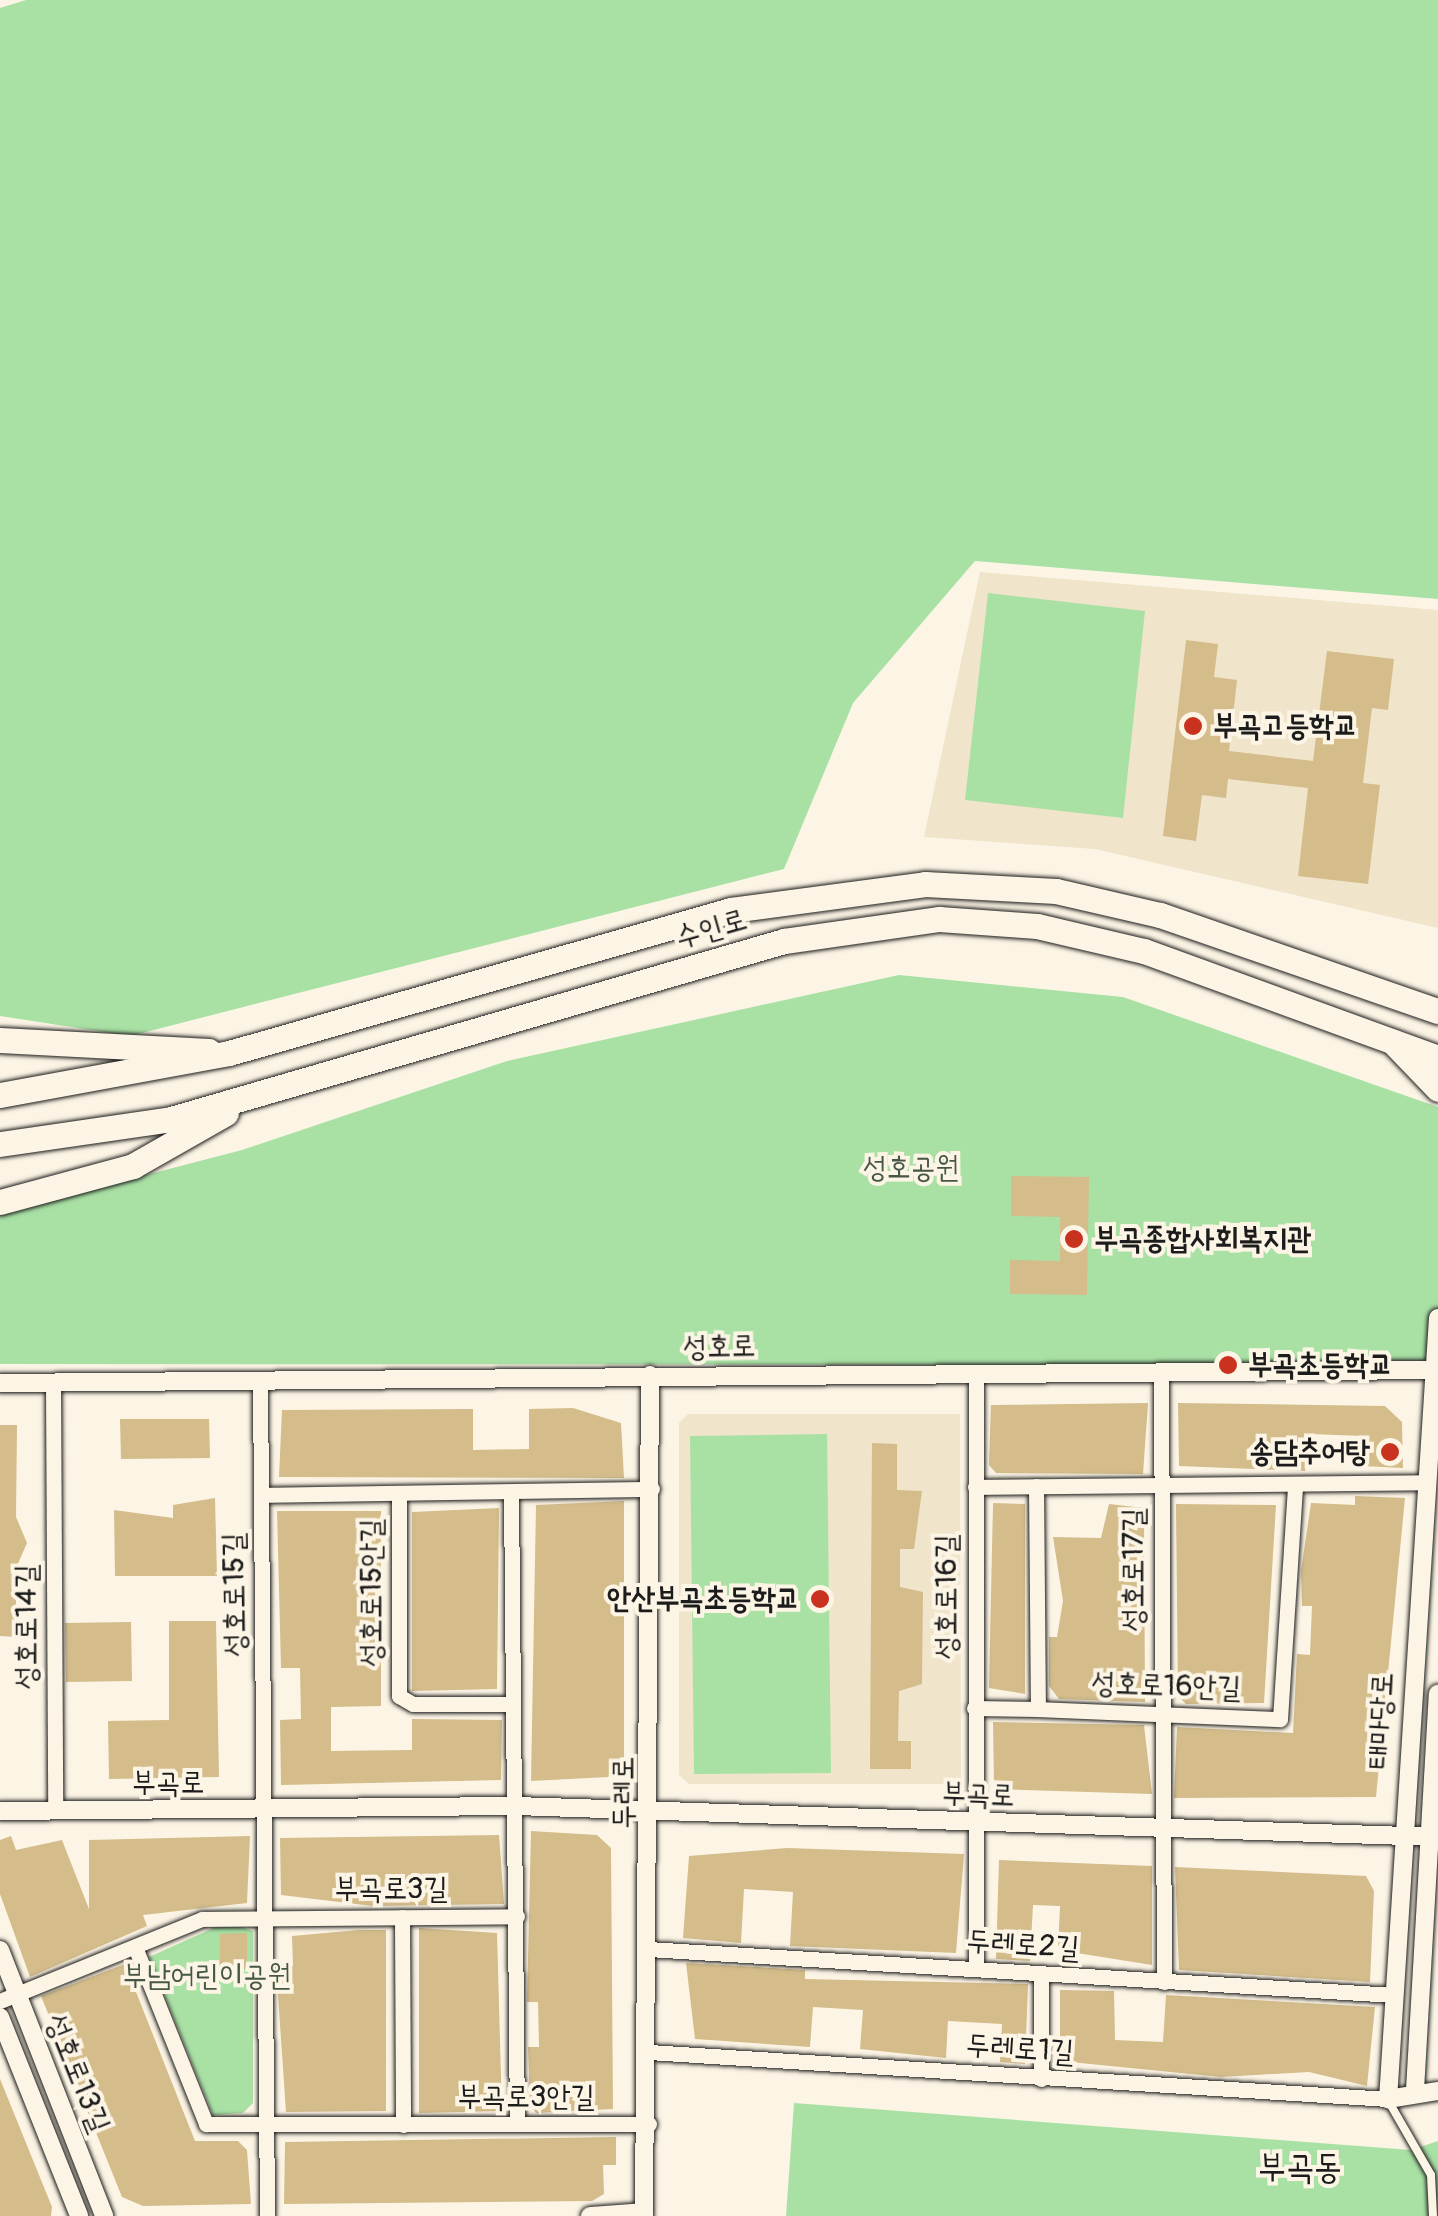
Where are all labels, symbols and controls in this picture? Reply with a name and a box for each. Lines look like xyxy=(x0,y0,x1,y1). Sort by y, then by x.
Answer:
place label: 부곡고등학교 xyxy=(1213,708,1358,744)
marker: 부곡고등학교 xyxy=(1182,715,1204,737)
street label: 수인로 xyxy=(671,902,751,956)
park label: 성호공원 xyxy=(863,1150,959,1186)
place label: 부곡종합사회복지관 xyxy=(1094,1221,1311,1257)
marker: 부곡종합사회복지관 xyxy=(1063,1228,1085,1250)
street label: 성호로 xyxy=(682,1328,756,1366)
place label: 부곡초등학교 xyxy=(1248,1347,1393,1383)
marker: 부곡초등학교 xyxy=(1217,1354,1239,1376)
place label: 송담추어탕 xyxy=(1249,1434,1370,1470)
marker: 송담추어탕 xyxy=(1379,1441,1401,1463)
street label: 성호로17길 xyxy=(1116,1508,1152,1632)
street label: 성호로15안길 xyxy=(354,1519,390,1667)
street label: 성호로15길 xyxy=(216,1532,254,1658)
street label: 성호로16길 xyxy=(929,1534,965,1660)
street label: 성호로14길 xyxy=(9,1564,45,1690)
place label: 안산부곡초등학교 xyxy=(607,1581,800,1617)
marker: 안산부곡초등학교 xyxy=(809,1588,831,1610)
street label: 성호로16안길 xyxy=(1090,1665,1242,1707)
street label: 태마당로 xyxy=(1360,1672,1402,1770)
street label: 두레로 xyxy=(606,1757,642,1829)
street label: 부곡로 xyxy=(132,1765,204,1801)
street label: 부곡로 xyxy=(941,1776,1015,1814)
street label: 부곡로3길 xyxy=(334,1871,448,1907)
street label: 두레로2길 xyxy=(965,1923,1081,1967)
park label: 부남어린이공원 xyxy=(123,1958,291,1994)
street label: 성호로13길 xyxy=(37,2008,117,2138)
street label: 두레로1길 xyxy=(965,2027,1075,2071)
street label: 부곡로3안길 xyxy=(457,2079,595,2115)
district label: 부곡동 xyxy=(1258,2146,1342,2188)

